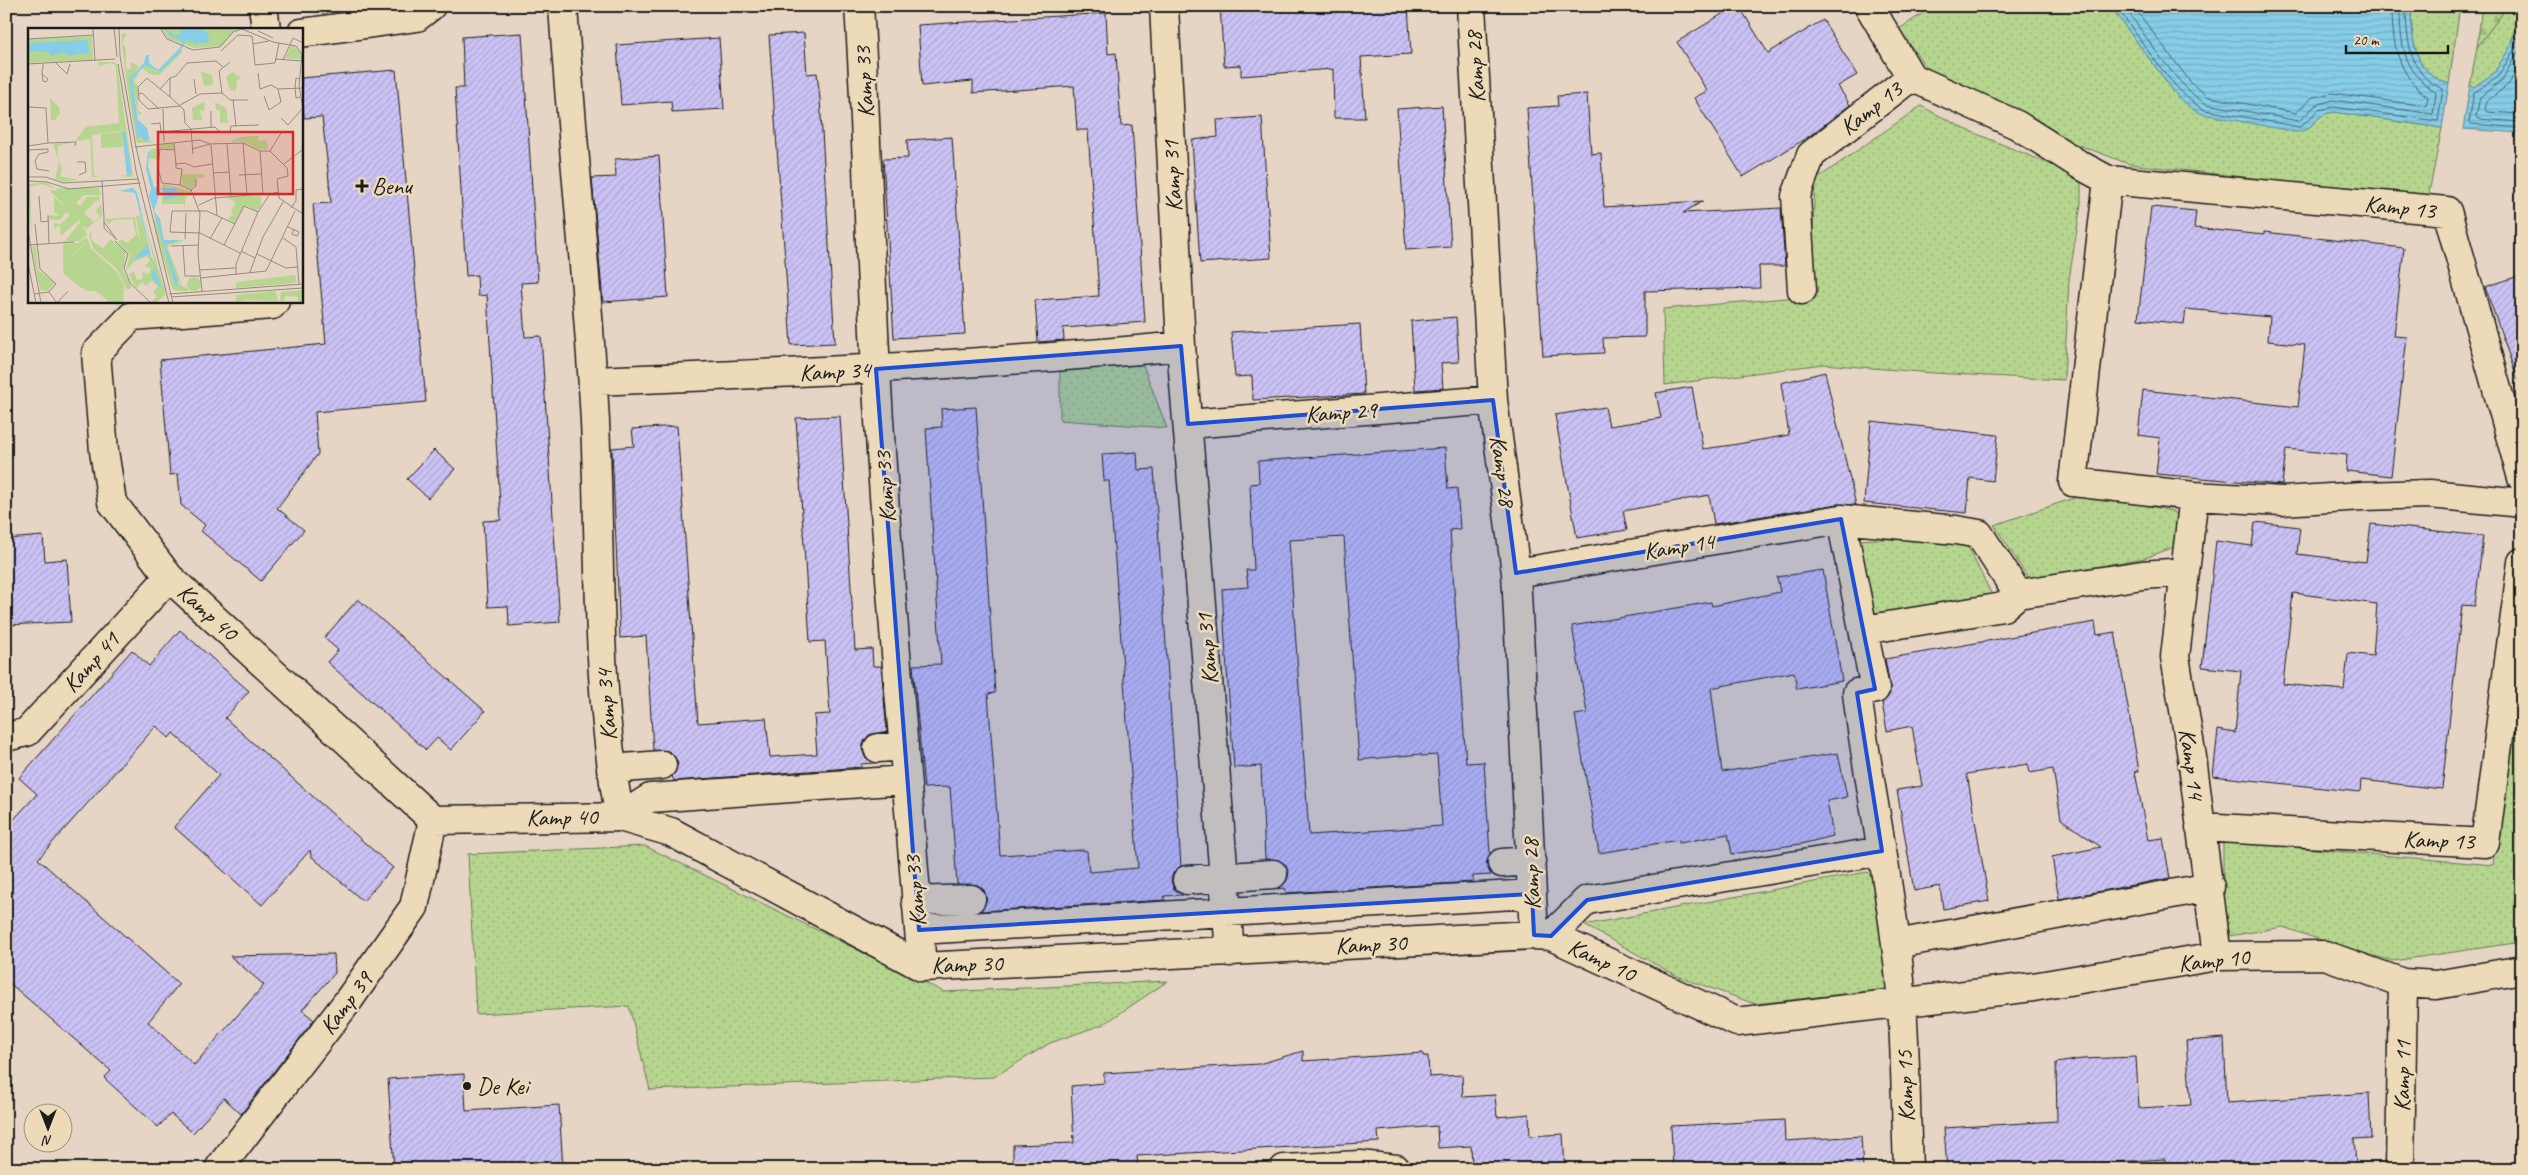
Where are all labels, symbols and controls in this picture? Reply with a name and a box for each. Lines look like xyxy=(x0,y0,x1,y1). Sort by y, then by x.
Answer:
scale bar xyxy=(2346,22,2448,54)
inset map xyxy=(28,28,302,302)
street label: Kamp 28 xyxy=(1458,28,1492,103)
text: 20 m xyxy=(2353,31,2380,50)
street label: Kamp 33 xyxy=(847,43,881,118)
street label: Kamp 13 xyxy=(1834,73,1910,142)
street label: Kamp 31 xyxy=(1155,138,1189,212)
place label: Benu xyxy=(372,171,414,201)
marker: Benu xyxy=(356,180,368,192)
street label: Kamp 13 xyxy=(2363,188,2439,226)
street label: Kamp 34 xyxy=(799,354,874,388)
street label: Kamp 29 xyxy=(1304,394,1380,429)
street label: Kamp 28 xyxy=(1483,434,1523,511)
street label: Kamp 33 xyxy=(867,448,902,524)
street label: Kamp 14 xyxy=(1641,525,1719,566)
street label: Kamp 40 xyxy=(171,577,246,649)
street label: Kamp 31 xyxy=(1189,611,1225,686)
street label: Kamp 41 xyxy=(56,625,127,699)
street label: Kamp 34 xyxy=(588,666,623,742)
street label: Kamp 14 xyxy=(2172,727,2212,804)
street label: Kamp 40 xyxy=(526,801,600,833)
street label: Kamp 13 xyxy=(2403,824,2477,856)
street label: Kamp 28 xyxy=(1515,836,1547,910)
street label: Kamp 33 xyxy=(897,852,933,928)
street label: Kamp 30 xyxy=(1335,927,1410,961)
street label: Kamp 10 xyxy=(1563,931,1643,990)
street label: Kamp 10 xyxy=(2177,941,2253,979)
street label: Kamp 30 xyxy=(931,948,1005,980)
street label: Kamp 39 xyxy=(313,964,381,1041)
street label: Kamp 11 xyxy=(2386,1039,2418,1112)
street label: Kamp 15 xyxy=(1889,1049,1921,1122)
place label: De Kei xyxy=(477,1071,532,1101)
marker: De Kei xyxy=(461,1080,473,1092)
north arrow xyxy=(22,1102,72,1152)
text: N xyxy=(41,1132,52,1149)

